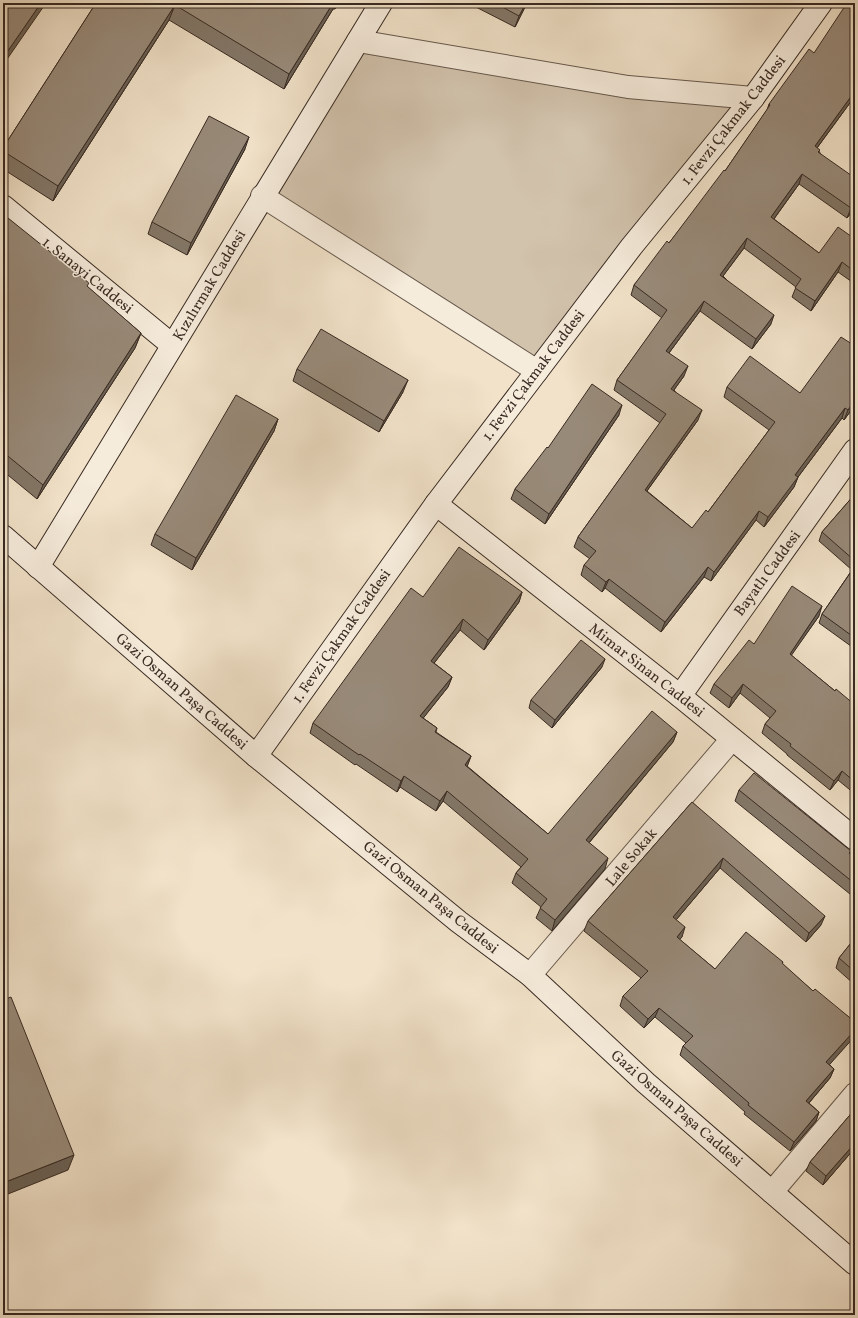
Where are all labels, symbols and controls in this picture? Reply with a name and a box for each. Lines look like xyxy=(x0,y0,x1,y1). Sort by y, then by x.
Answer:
street label: 1. Fevzi Çakmak Caddesi xyxy=(677,52,792,190)
street label: Kızılırmak Caddesi xyxy=(169,226,252,345)
street label: 1. Sanayi Caddesi xyxy=(37,233,137,320)
street label: 1. Fevzi Çakmak Caddesi xyxy=(478,306,591,446)
street label: Bayatlı Caddesi xyxy=(730,527,806,621)
street label: 1. Fevzi Çakmak Caddesi xyxy=(288,565,397,708)
street label: Mimar Sinan Caddesi xyxy=(584,619,708,723)
street label: Gazi Osman Paşa Caddesi xyxy=(110,629,252,755)
street label: Lale Sokak xyxy=(601,824,663,892)
street label: Gazi Osman Paşa Caddesi xyxy=(358,837,502,959)
street label: Gazi Osman Paşa Caddesi xyxy=(605,1046,747,1172)

